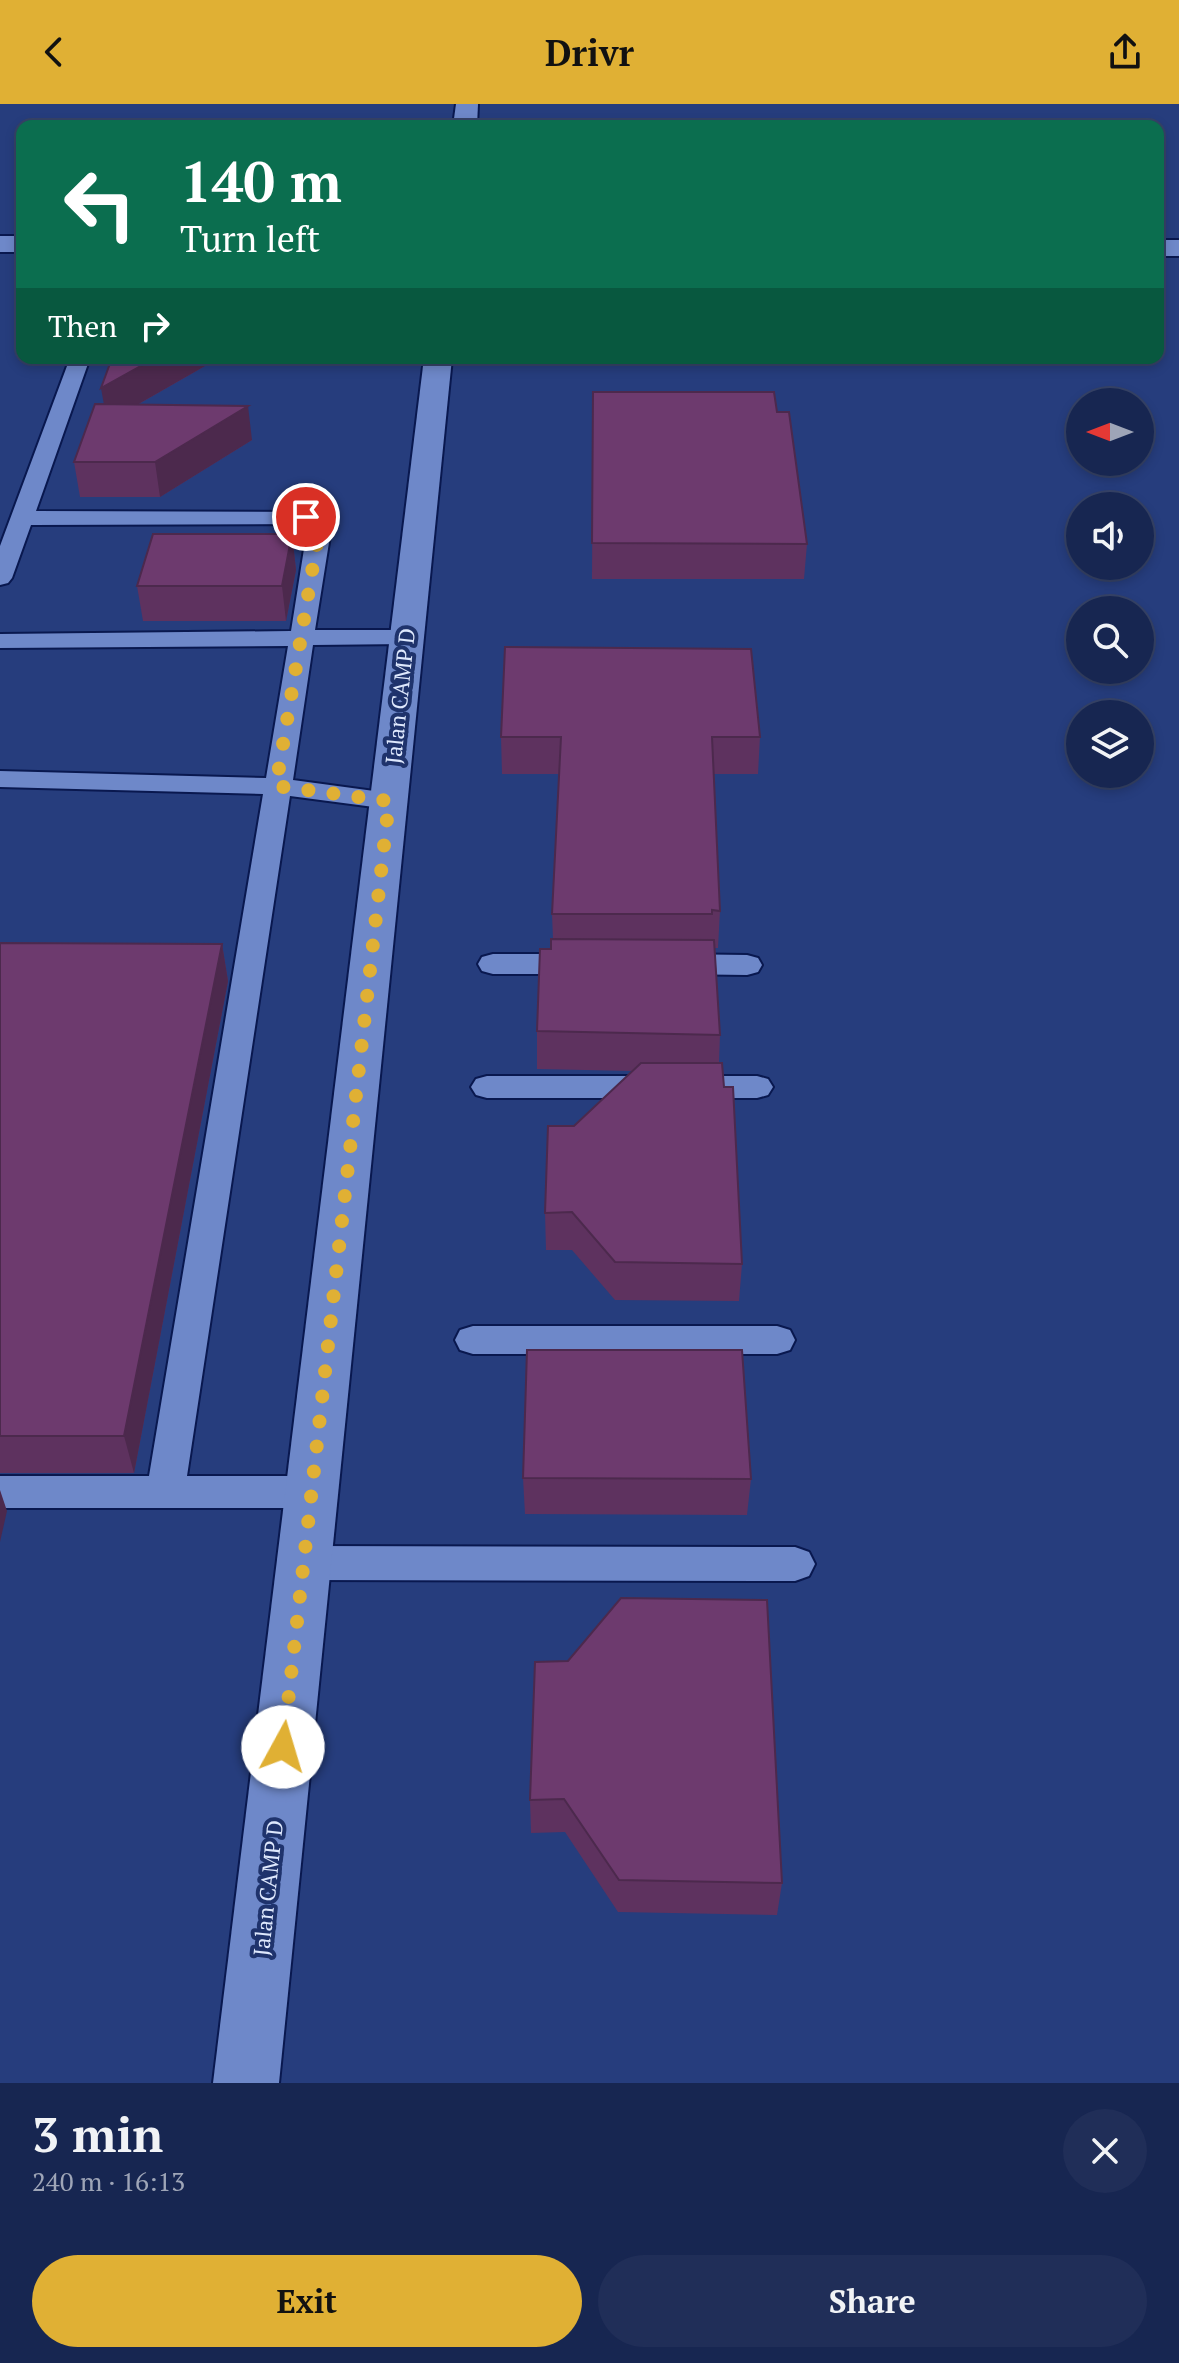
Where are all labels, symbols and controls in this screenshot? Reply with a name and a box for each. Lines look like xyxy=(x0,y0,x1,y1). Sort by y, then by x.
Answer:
text: Drivr xyxy=(545,29,634,76)
icon: back xyxy=(32,30,76,74)
icon: share xyxy=(1103,30,1147,74)
text: 140 m xyxy=(180,144,342,218)
icon: left xyxy=(48,152,152,256)
text: Turn left xyxy=(180,215,320,262)
icon: right xyxy=(133,304,177,348)
text: Then xyxy=(48,306,117,346)
north arrow xyxy=(1066,388,1154,476)
map controls xyxy=(1066,388,1154,788)
pin xyxy=(272,483,340,551)
button: sound xyxy=(1066,492,1154,580)
icon: arrive xyxy=(284,495,328,539)
button: search xyxy=(1066,596,1154,684)
street label: Jalan CAMP D xyxy=(378,627,421,765)
button: layers xyxy=(1066,700,1154,788)
position arrow xyxy=(241,1705,325,1789)
street label: Jalan CAMP D xyxy=(246,1819,289,1957)
text: 3 min xyxy=(32,2102,163,2166)
button: close xyxy=(1063,2109,1147,2193)
text: 240 m · 16:13 xyxy=(32,2164,185,2198)
button: Exit xyxy=(32,2255,582,2347)
button: Share xyxy=(598,2255,1147,2347)

